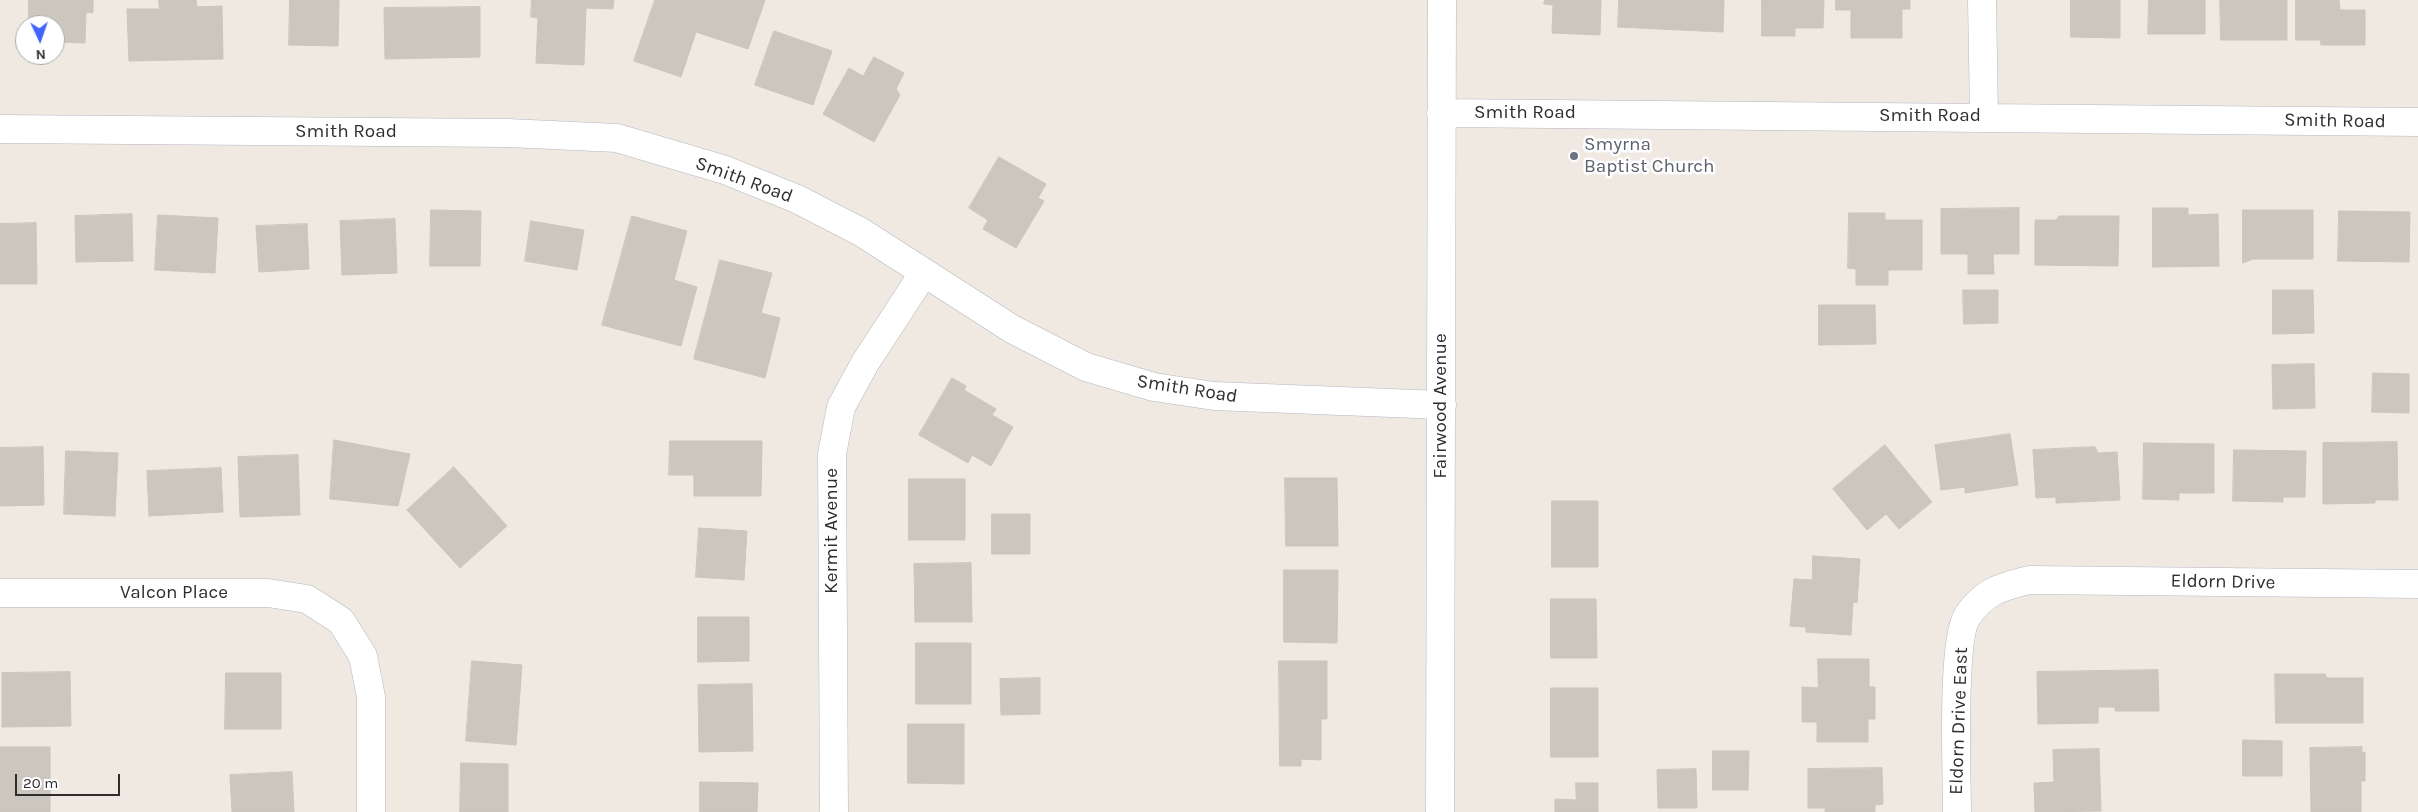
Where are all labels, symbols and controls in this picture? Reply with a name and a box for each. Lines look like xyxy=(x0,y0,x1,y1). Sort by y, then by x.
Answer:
north arrow xyxy=(15,15,65,65)
text: N xyxy=(35,46,46,63)
street label: Smith Road xyxy=(1474,102,1576,124)
street label: Smith Road xyxy=(1879,105,1981,127)
street label: Smith Road xyxy=(2284,109,2386,133)
street label: Smith Road xyxy=(295,121,397,143)
place label: Smyrna Baptist Church xyxy=(1584,134,1715,178)
marker: Smyrna Baptist Church xyxy=(1568,150,1580,162)
street label: Smith Road xyxy=(692,152,796,208)
street label: Fairwood Avenue xyxy=(1430,333,1452,479)
street label: Smith Road xyxy=(1135,370,1239,408)
street label: Kermit Avenue xyxy=(821,468,843,594)
street label: Eldorn Drive xyxy=(2170,570,2276,594)
street label: Valcon Place xyxy=(120,582,228,604)
street label: Eldorn Drive East xyxy=(1945,647,1973,795)
scale bar xyxy=(18,764,122,796)
text: 20 m xyxy=(23,774,58,792)

